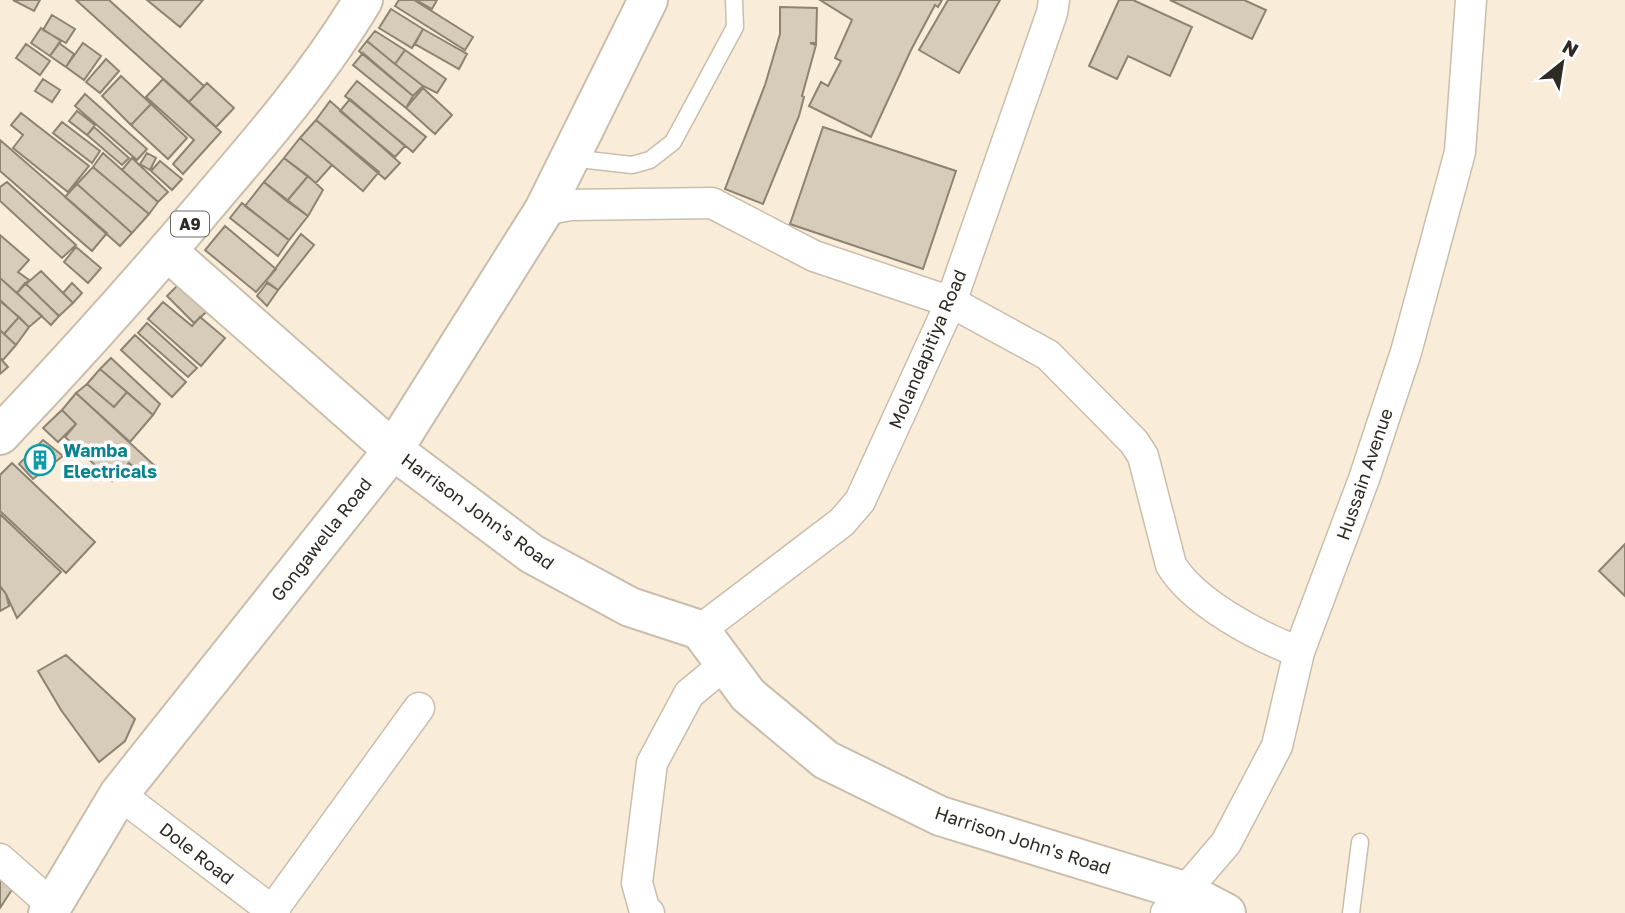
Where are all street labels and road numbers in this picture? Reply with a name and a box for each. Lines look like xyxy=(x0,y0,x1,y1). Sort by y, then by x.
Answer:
road number: A9 xyxy=(171,212,209,236)
street label: Molandapitiya Road xyxy=(884,266,970,432)
street label: Hussain Avenue xyxy=(1331,405,1397,543)
street label: Harrison John's Road xyxy=(397,448,559,574)
street label: Gongawella Road xyxy=(266,473,376,605)
street label: Harrison John's Road xyxy=(932,801,1114,879)
street label: Dole Road xyxy=(156,817,238,889)

